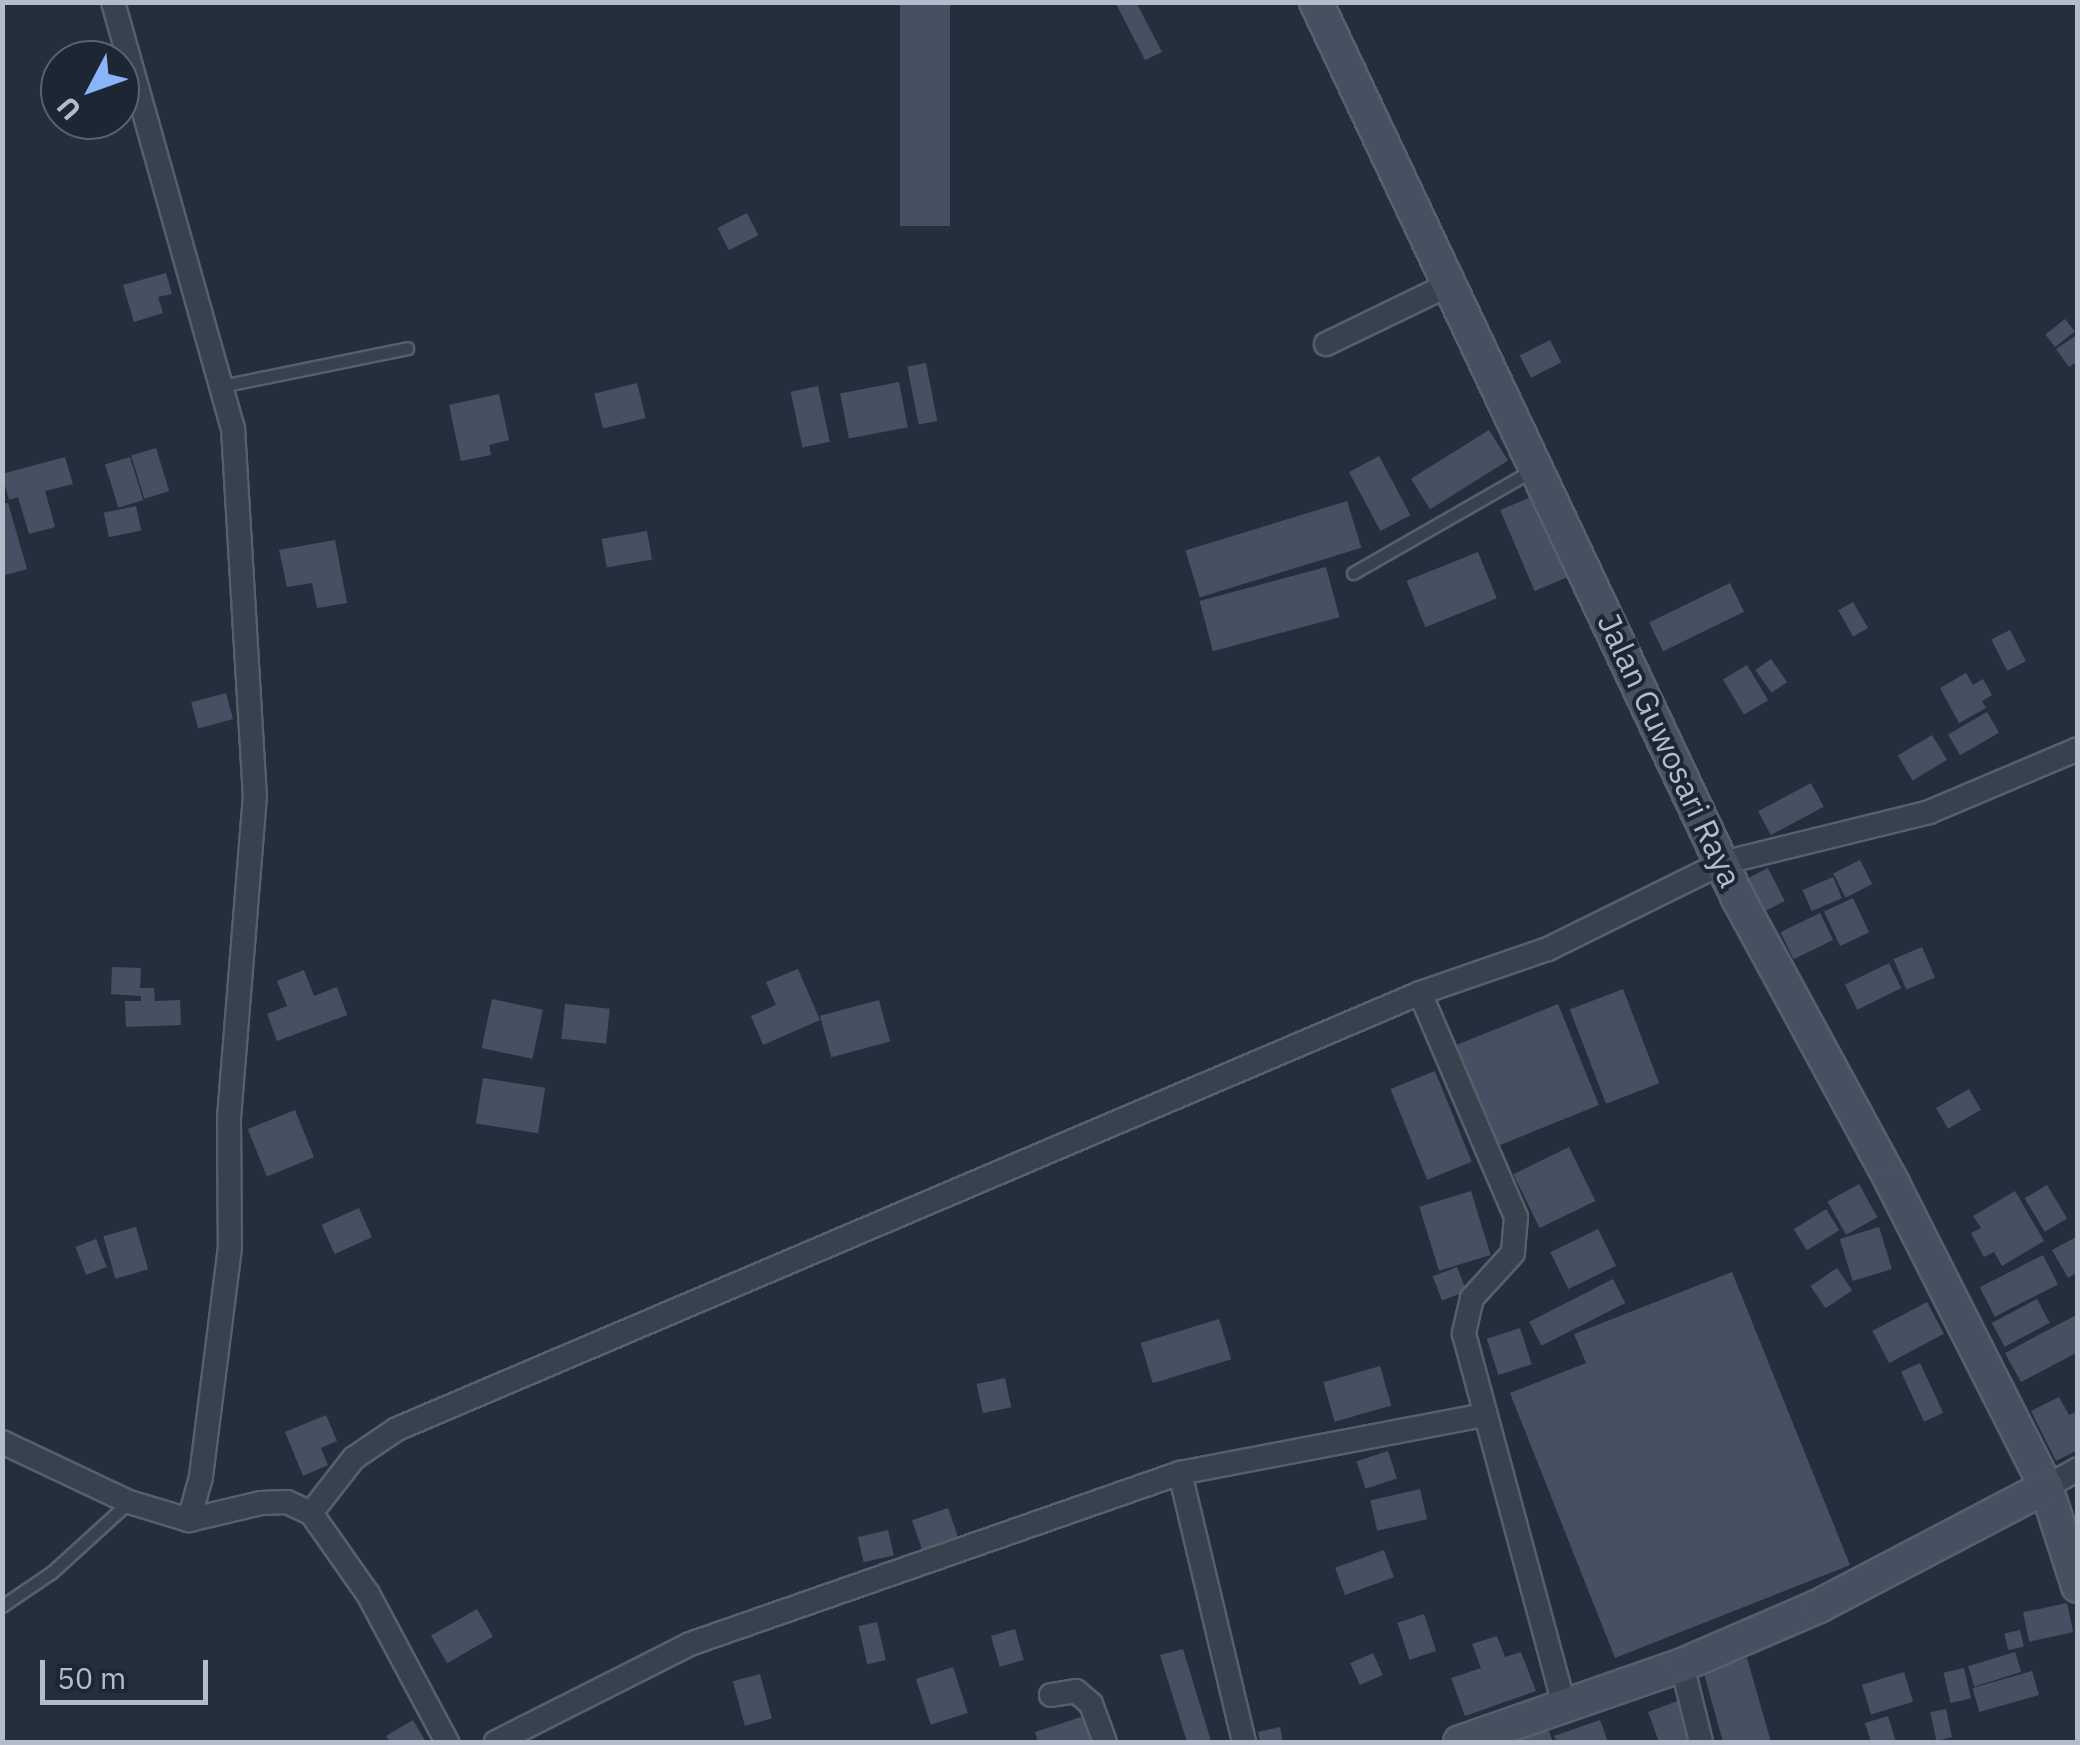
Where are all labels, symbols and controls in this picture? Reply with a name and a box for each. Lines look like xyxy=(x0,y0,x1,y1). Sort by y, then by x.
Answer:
north arrow xyxy=(40,40,140,140)
text: U xyxy=(48,89,89,128)
street label: Jalan Guwosari Raya xyxy=(1590,607,1750,893)
scale bar xyxy=(45,1640,212,1702)
text: 50 m xyxy=(57,1658,126,1697)

